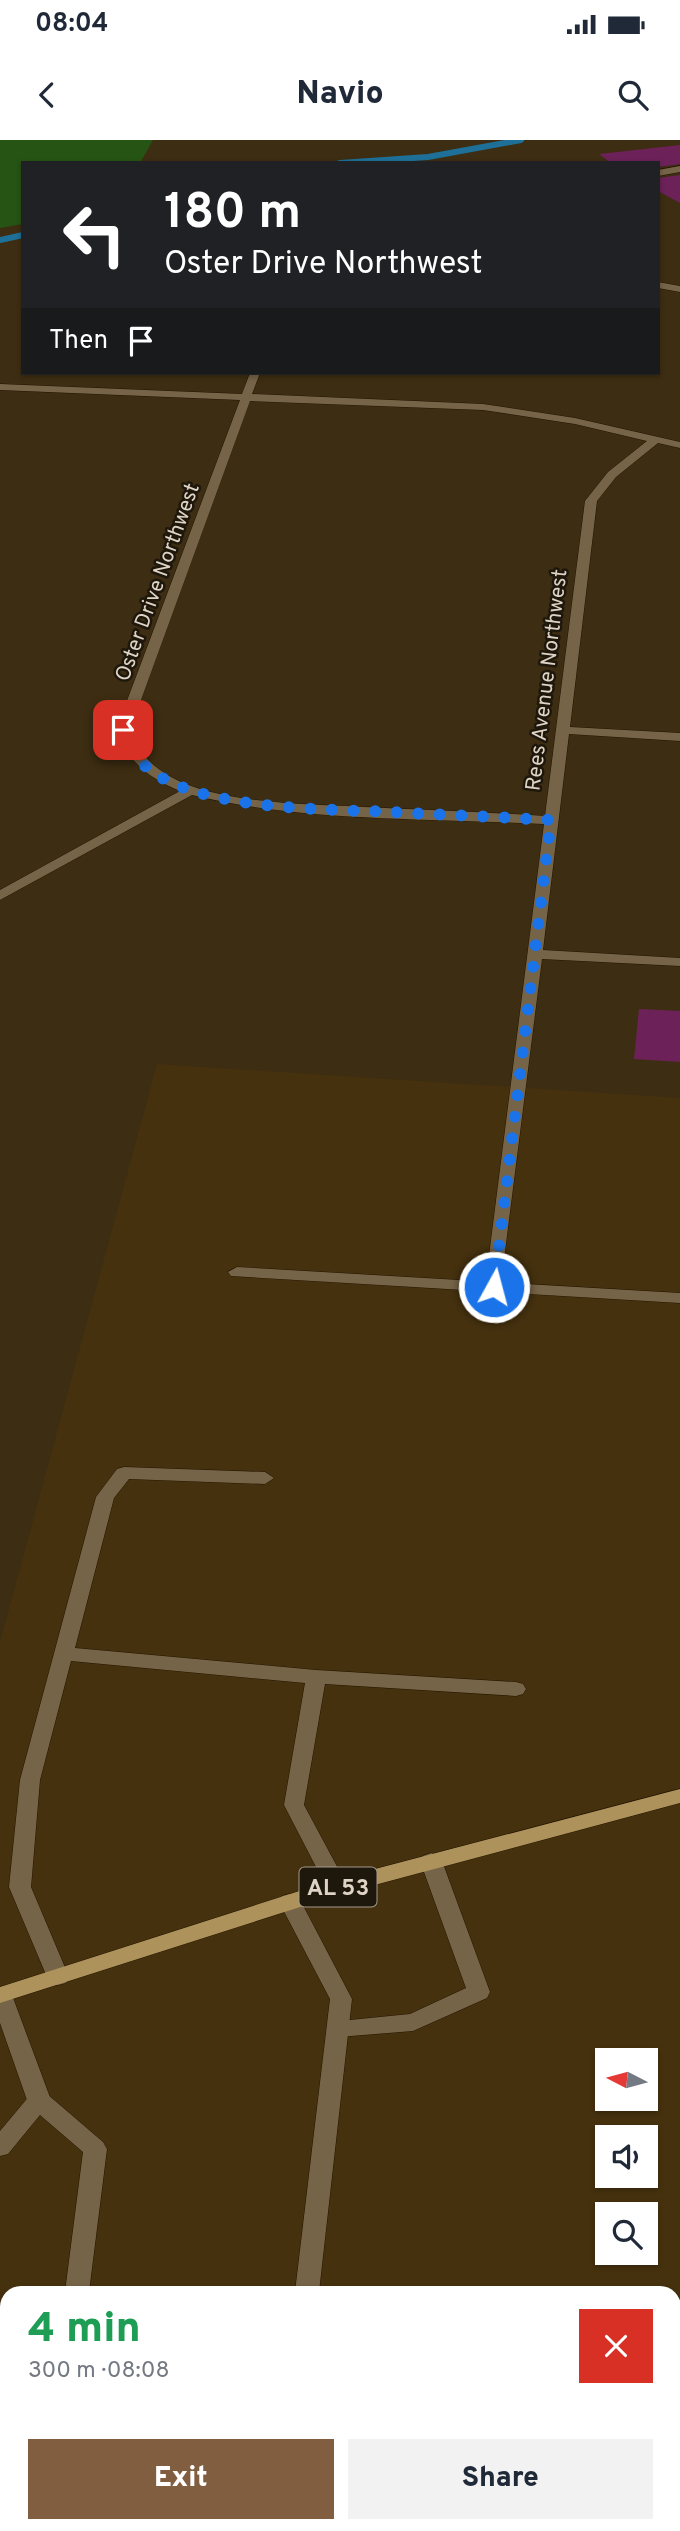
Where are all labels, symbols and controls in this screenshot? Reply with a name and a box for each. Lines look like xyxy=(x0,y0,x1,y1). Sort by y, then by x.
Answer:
text: 08:04 xyxy=(35,8,109,41)
text: Navio xyxy=(296,75,384,115)
icon: back xyxy=(28,76,66,114)
icon: search xyxy=(614,76,652,114)
text: 180 m xyxy=(164,184,301,246)
icon: left xyxy=(49,189,140,280)
text: Oster Drive Northwest xyxy=(164,245,483,285)
icon: arrive xyxy=(122,322,160,360)
text: Then xyxy=(49,325,108,358)
street label: Oster Drive Northwest xyxy=(110,480,207,685)
street label: Rees Avenue Northwest xyxy=(521,568,574,792)
pin xyxy=(93,700,153,760)
icon: arrive xyxy=(104,711,142,749)
position arrow xyxy=(457,1250,531,1324)
road number: AL 53 xyxy=(300,1868,376,1906)
north arrow xyxy=(595,2048,658,2110)
map controls xyxy=(595,2048,658,2265)
button: sound xyxy=(595,2125,658,2188)
button: search xyxy=(595,2202,658,2265)
text: 4 min xyxy=(28,2304,141,2357)
button: close xyxy=(579,2309,653,2383)
text: 300 m · 08:08 xyxy=(28,2357,169,2386)
button: Exit xyxy=(28,2439,334,2519)
button: Share xyxy=(348,2439,653,2519)

